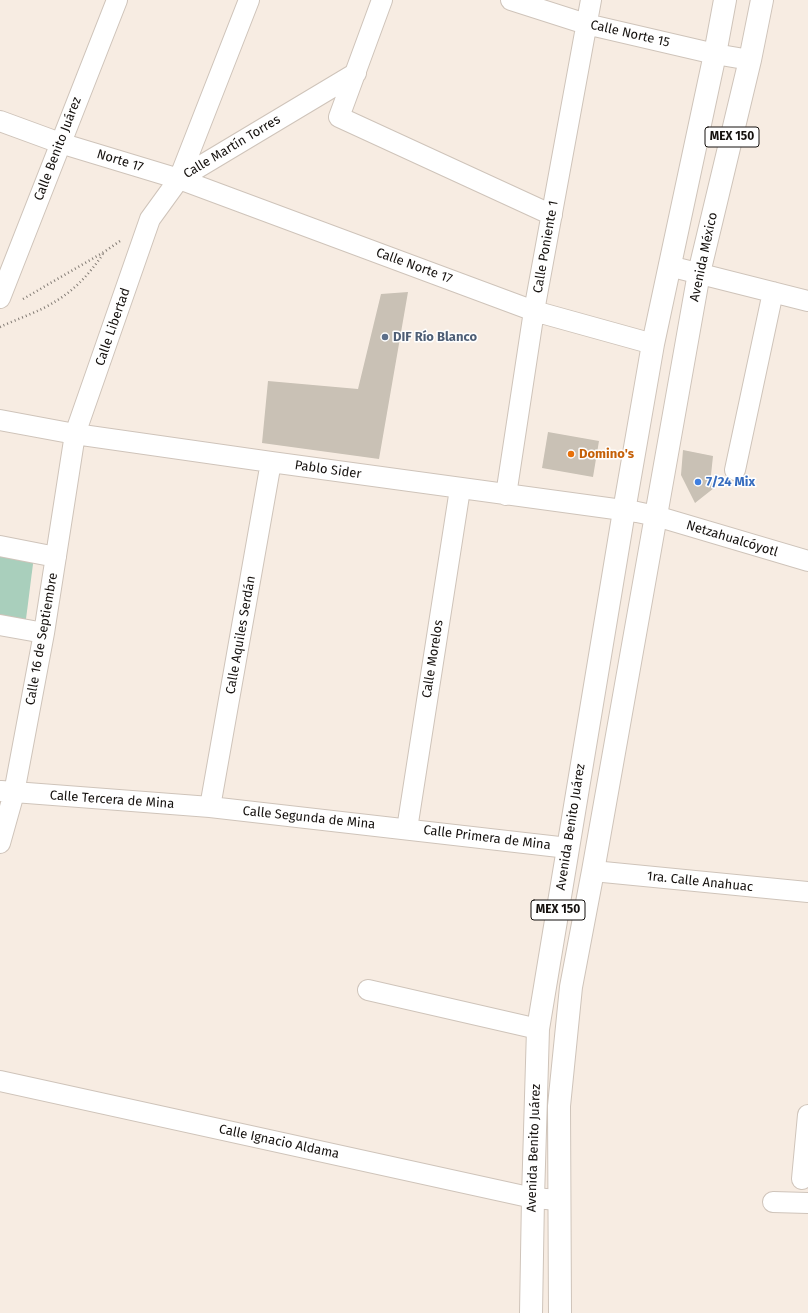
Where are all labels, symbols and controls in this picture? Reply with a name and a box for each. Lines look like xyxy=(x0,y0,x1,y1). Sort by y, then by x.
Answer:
street label: Calle Norte 15 xyxy=(589,17,671,51)
street label: Calle Benito Juárez xyxy=(31,95,85,203)
street label: Calle Martín Torres xyxy=(181,112,283,182)
road number: MEX 150 xyxy=(705,127,759,147)
street label: Norte 17 xyxy=(95,147,145,175)
street label: Calle Poniente 1 xyxy=(530,200,562,294)
street label: Avenida México xyxy=(687,211,721,303)
street label: Calle Norte 17 xyxy=(374,245,454,287)
street label: Calle Libertad xyxy=(92,286,134,368)
place label: DIF Río Blanco xyxy=(393,329,477,345)
marker: DIF Río Blanco xyxy=(380,332,390,342)
place label: Domino's xyxy=(579,446,634,462)
marker: Domino's xyxy=(566,449,576,459)
street label: Pablo Sider xyxy=(294,458,362,482)
place label: 7/24 Mix xyxy=(706,474,755,490)
marker: 7/24 Mix xyxy=(693,477,703,487)
street label: Netzahualcóyotl xyxy=(684,518,780,560)
street label: Calle 16 de Septiembre xyxy=(23,571,61,707)
street label: Calle Aquiles Serdán xyxy=(223,574,259,696)
street label: Calle Morelos xyxy=(419,619,447,699)
street label: Avenida Benito Juárez xyxy=(553,762,589,892)
street label: Calle Tercera de Mina xyxy=(49,788,175,812)
street label: Calle Segunda de Mina xyxy=(242,803,376,833)
street label: Calle Primera de Mina xyxy=(422,822,552,854)
street label: 1ra. Calle Anahuac xyxy=(646,869,754,895)
road number: MEX 150 xyxy=(531,900,585,920)
street label: Avenida Benito Juárez xyxy=(524,1084,544,1212)
street label: Calle Ignacio Aldama xyxy=(217,1122,341,1162)

